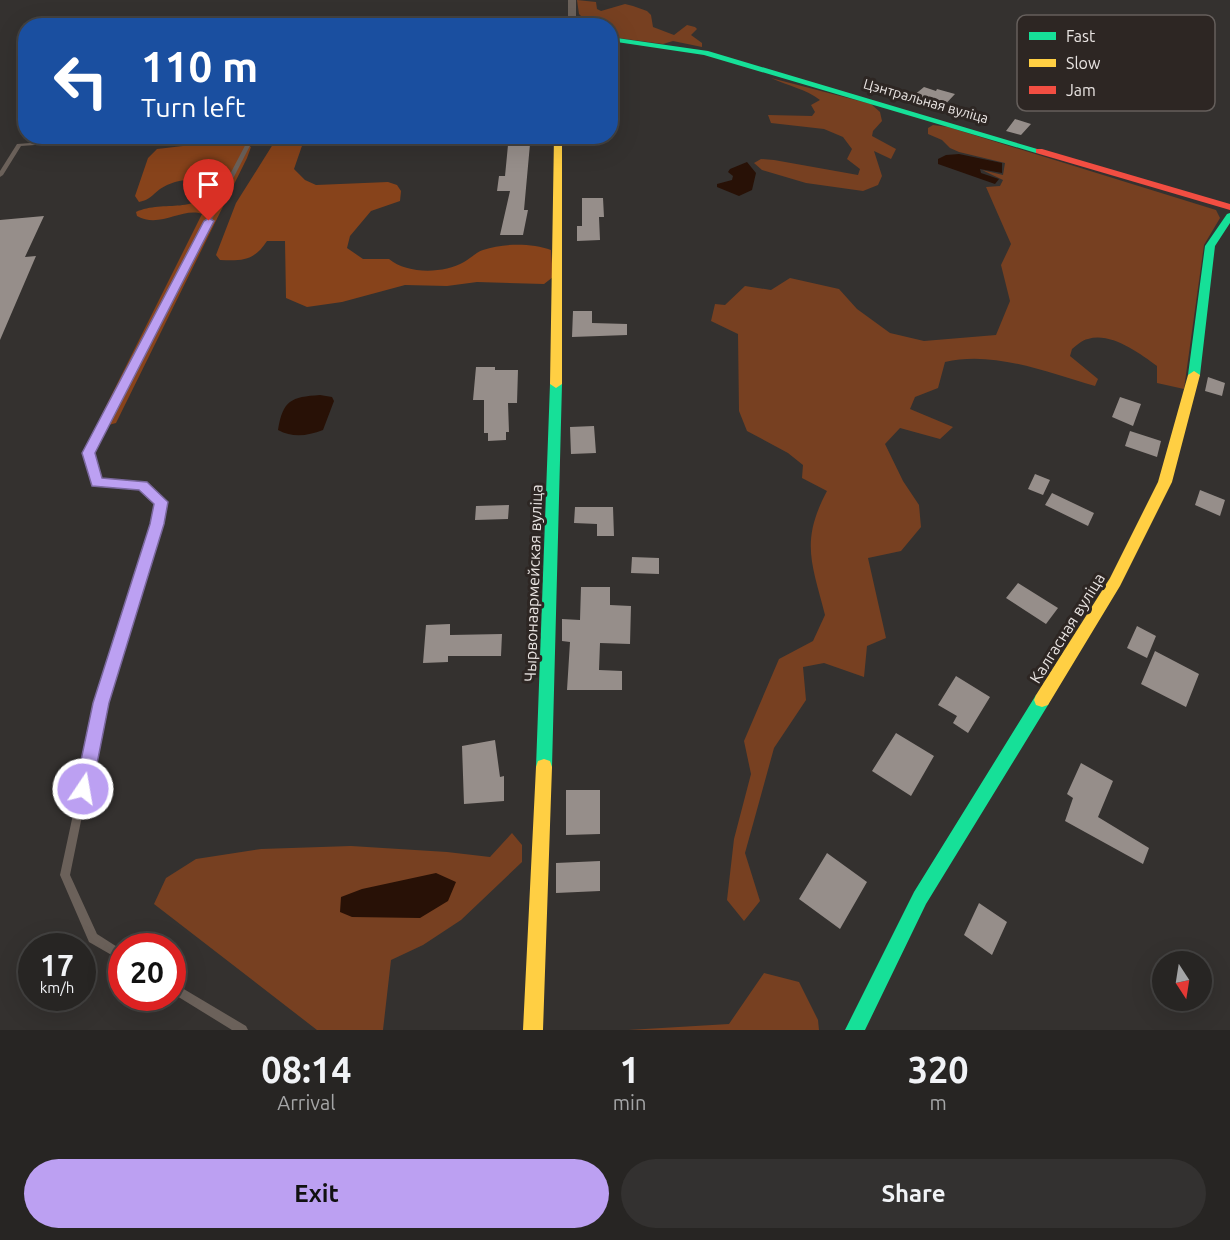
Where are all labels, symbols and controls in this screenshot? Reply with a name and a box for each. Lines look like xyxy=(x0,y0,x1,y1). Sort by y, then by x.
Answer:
legend xyxy=(1017,15,1215,111)
text: Fast xyxy=(1066,27,1096,45)
icon: left xyxy=(42,42,120,120)
text: 110 m xyxy=(141,43,258,90)
text: Slow xyxy=(1066,54,1101,72)
street label: Цэнтральная вуліца xyxy=(862,76,990,126)
text: Jam xyxy=(1066,81,1096,99)
text: Turn left xyxy=(141,92,245,122)
pin xyxy=(183,159,234,221)
icon: arrive xyxy=(192,168,225,201)
street label: Чырвонаармейская вуліца xyxy=(521,484,545,682)
street label: Калгасная вуліца xyxy=(1026,570,1108,686)
position arrow xyxy=(51,757,115,821)
speed limit sign: 20 xyxy=(108,933,186,1011)
text: 17 xyxy=(40,948,74,982)
north arrow xyxy=(1152,951,1212,1011)
map controls xyxy=(1152,951,1212,1011)
text: km/h xyxy=(40,979,74,996)
text: 08:14 xyxy=(261,1049,351,1090)
text: 1 xyxy=(619,1049,640,1090)
text: 320 xyxy=(908,1049,969,1090)
text: Arrival xyxy=(277,1091,336,1114)
text: min xyxy=(613,1091,646,1114)
text: m xyxy=(930,1091,947,1114)
button: Exit xyxy=(24,1159,609,1228)
button: Share xyxy=(621,1159,1206,1228)

